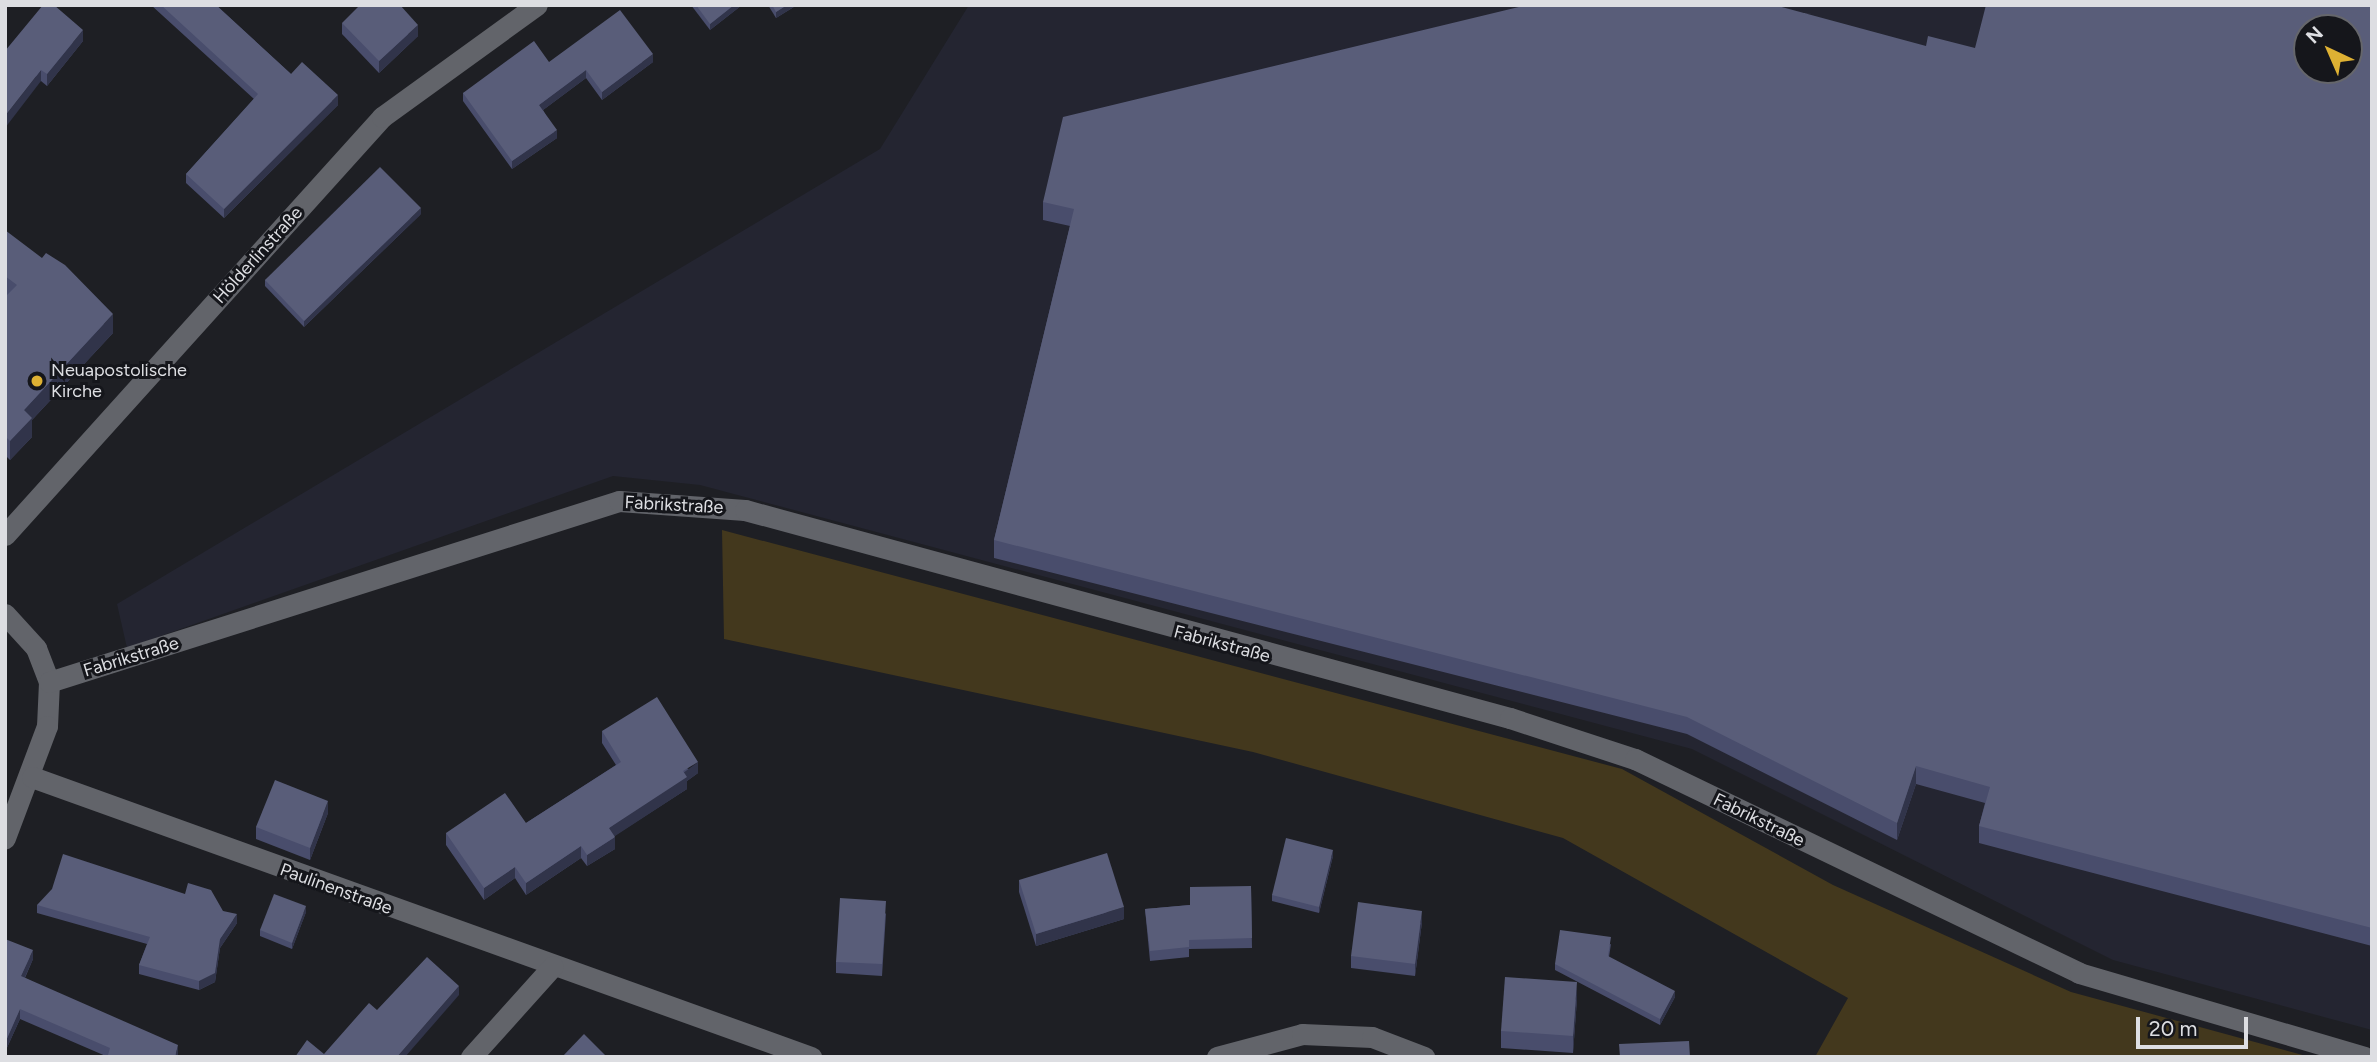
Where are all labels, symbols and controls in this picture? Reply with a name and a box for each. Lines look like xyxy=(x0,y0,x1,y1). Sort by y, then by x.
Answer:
north arrow xyxy=(2293,14,2363,84)
text: N xyxy=(2301,22,2328,48)
street label: Hölderlinstraße xyxy=(209,202,307,308)
place label: Neuapostolische Kirche xyxy=(51,360,187,402)
marker: Neuapostolische Kirche xyxy=(29,373,45,389)
street label: Fabrikstraße xyxy=(624,492,724,518)
street label: Fabrikstraße xyxy=(1171,621,1273,667)
street label: Fabrikstraße xyxy=(81,632,181,682)
street label: Fabrikstraße xyxy=(1710,789,1808,851)
street label: Paulinenstraße xyxy=(277,859,395,919)
scale bar xyxy=(2139,1002,2251,1046)
text: 20 m xyxy=(2149,1016,2197,1041)

